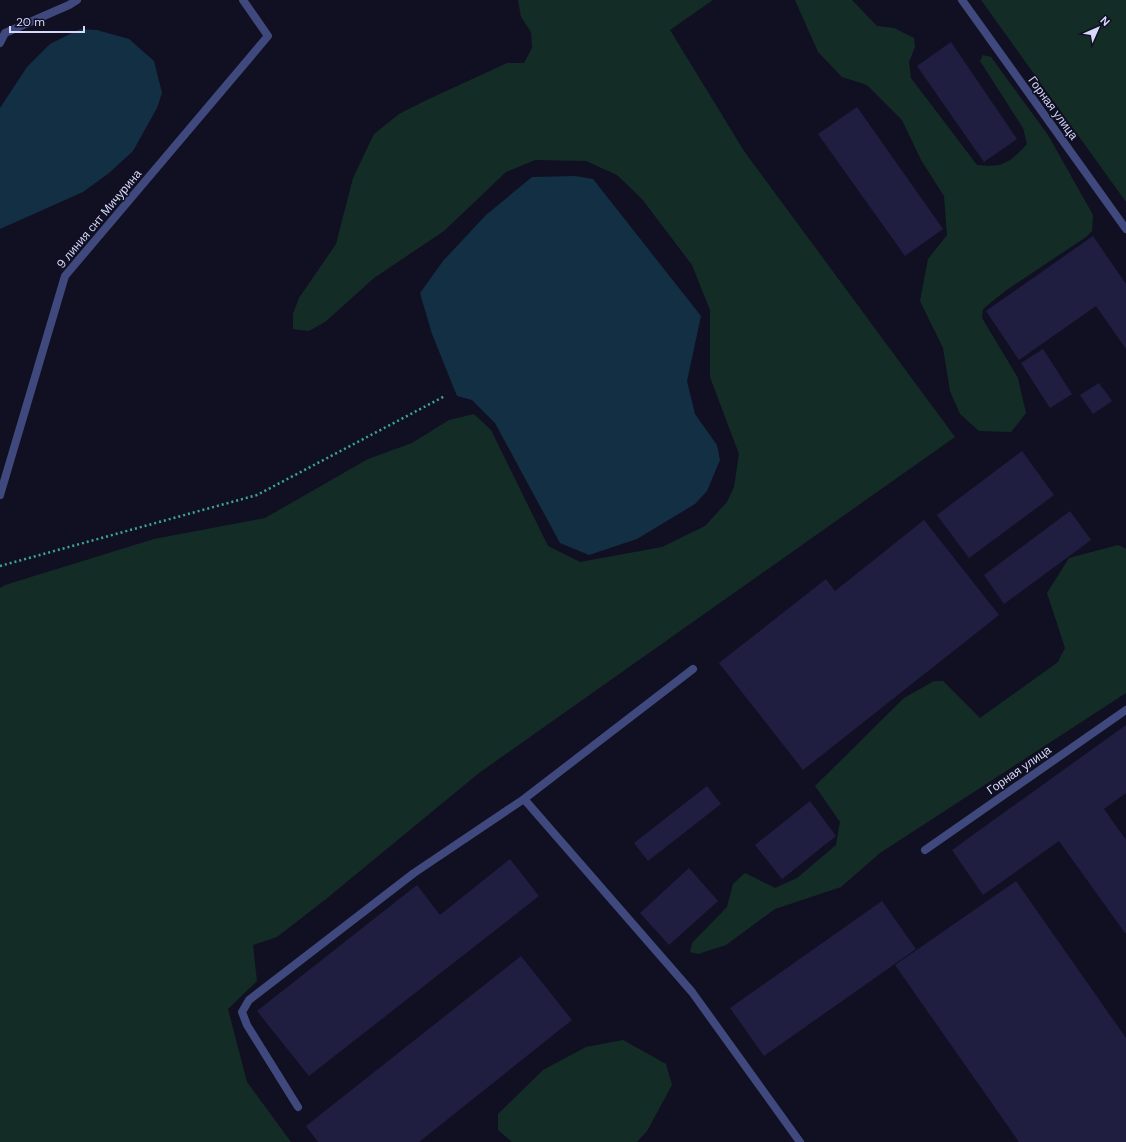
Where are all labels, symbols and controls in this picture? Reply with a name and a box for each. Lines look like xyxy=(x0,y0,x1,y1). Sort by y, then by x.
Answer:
scale bar xyxy=(10,8,84,34)
north arrow xyxy=(1078,8,1118,48)
text: N xyxy=(1097,13,1113,29)
text: 20 m xyxy=(16,14,45,30)
street label: Горная улица xyxy=(1024,73,1082,143)
street label: 9 линия снт Мичурина xyxy=(53,166,145,272)
street label: Горная улица xyxy=(984,742,1055,798)

